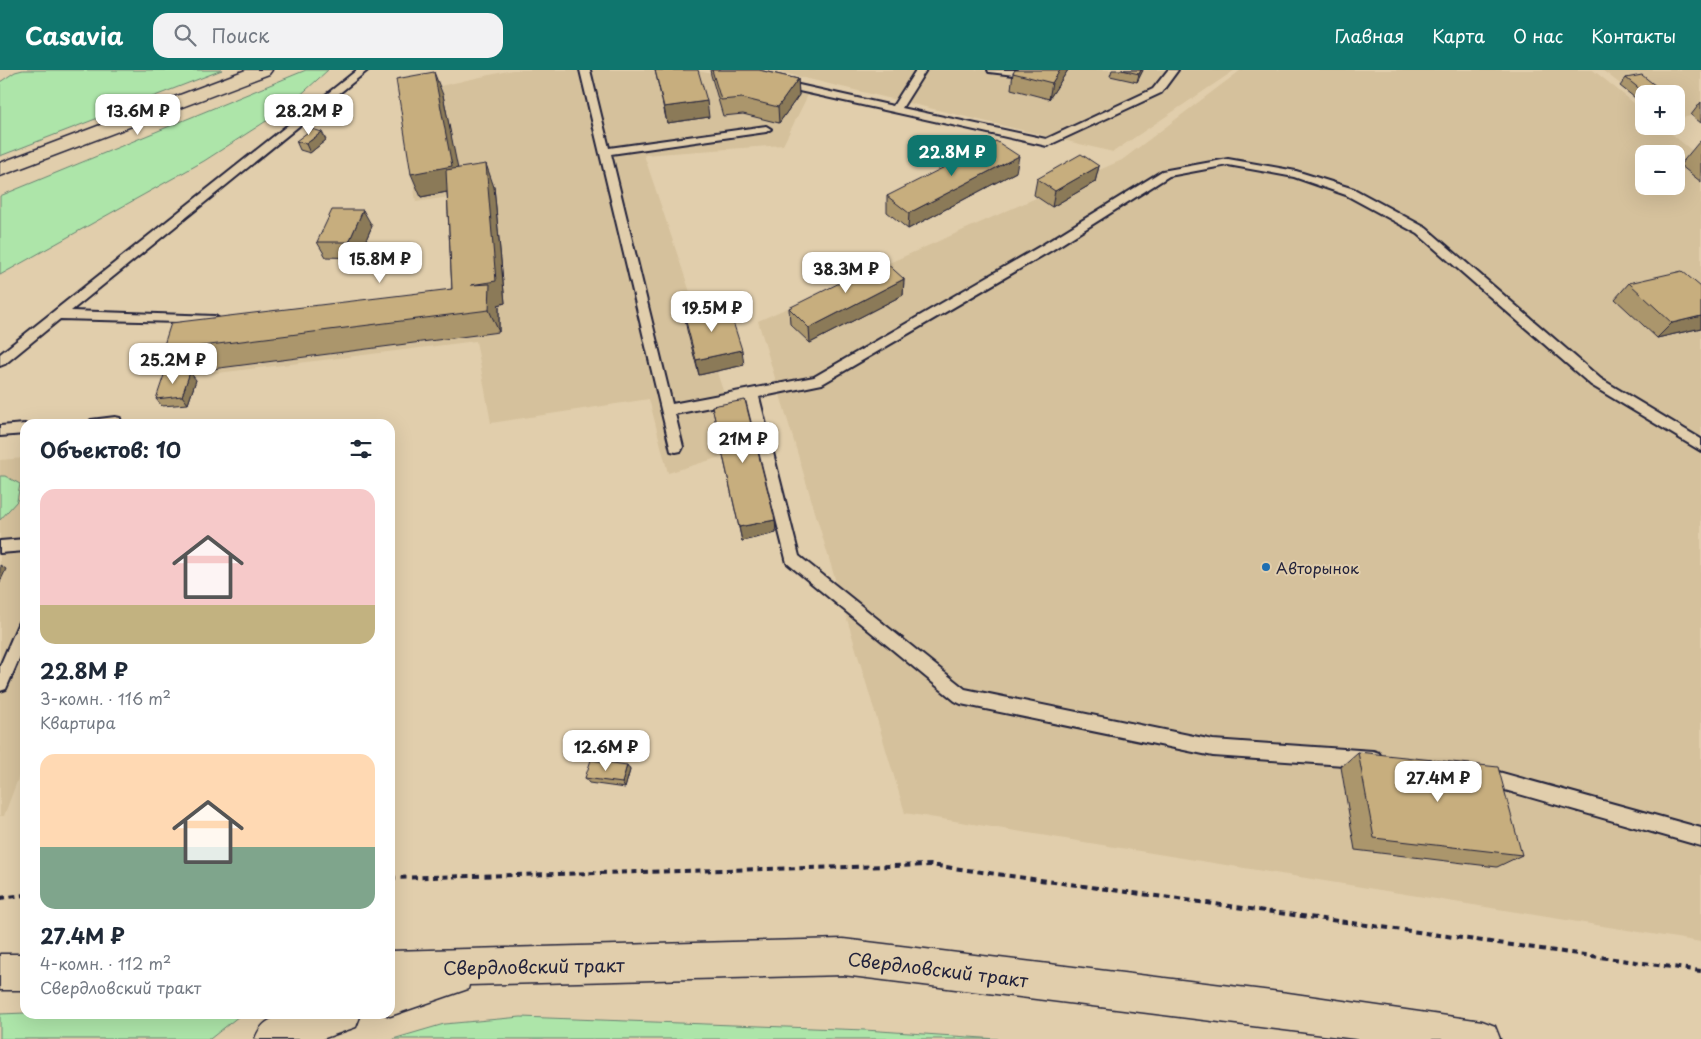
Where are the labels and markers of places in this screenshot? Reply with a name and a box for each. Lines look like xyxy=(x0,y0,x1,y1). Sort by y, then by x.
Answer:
pin: 13.6M ₽ xyxy=(92,93,184,136)
pin: 28.2M ₽ xyxy=(263,93,355,136)
pin: 22.8M ₽ xyxy=(906,134,998,177)
pin: 15.8M ₽ xyxy=(334,242,426,284)
pin: 38.3M ₽ xyxy=(800,252,892,294)
pin: 19.5M ₽ xyxy=(666,290,758,333)
pin: 25.2M ₽ xyxy=(127,342,219,385)
pin: 21M ₽ xyxy=(708,422,778,464)
place label: Авторынок xyxy=(1276,556,1359,579)
marker: Авторынок xyxy=(1260,561,1272,573)
pin: 12.6M ₽ xyxy=(560,730,652,772)
pin: 27.4M ₽ xyxy=(1392,760,1484,803)

